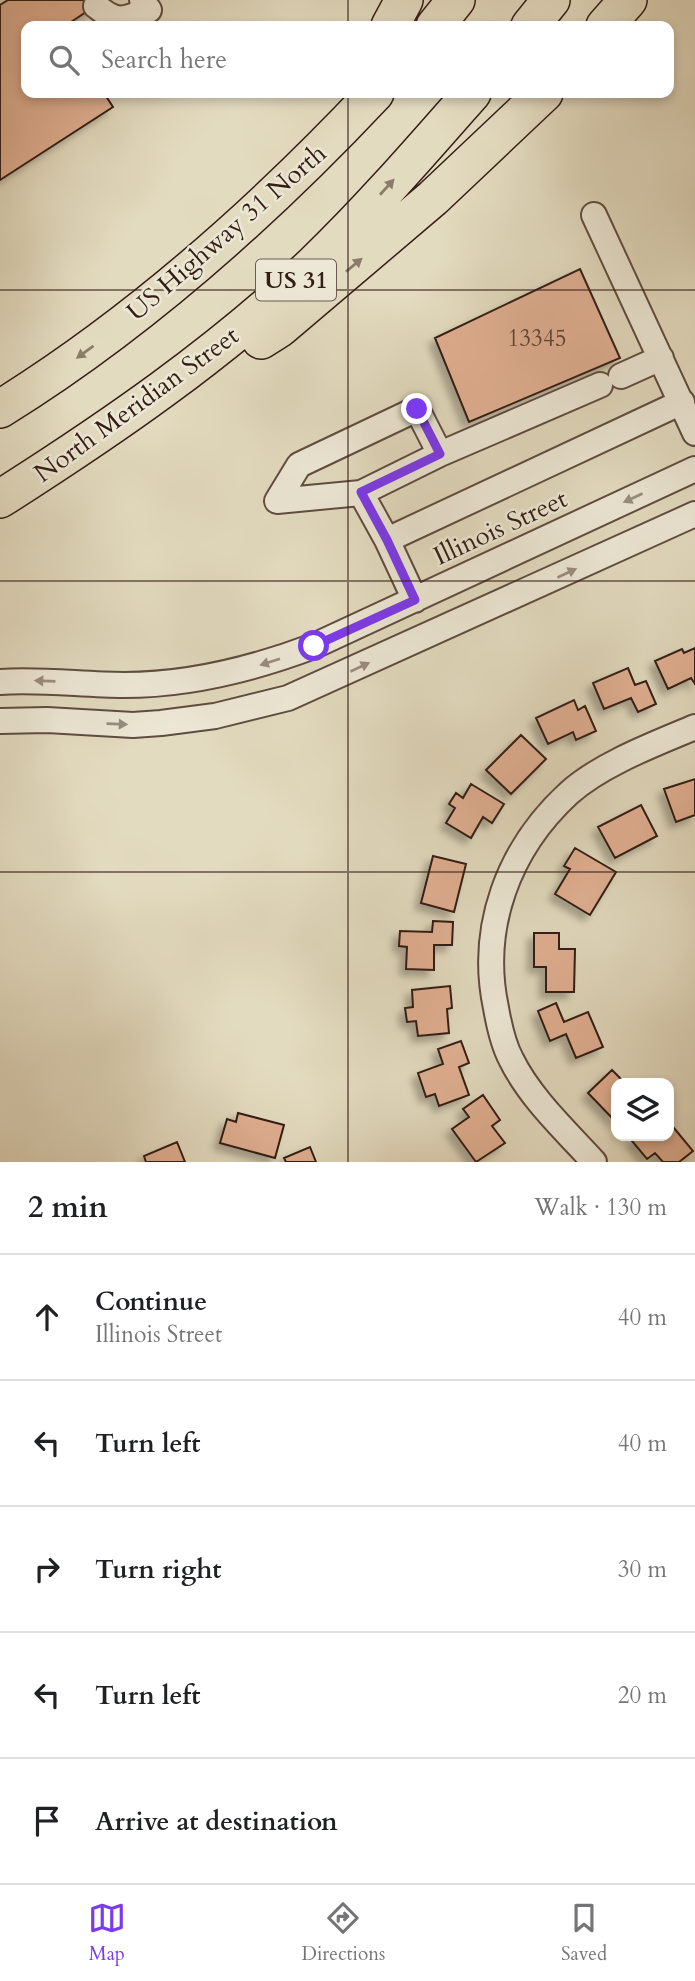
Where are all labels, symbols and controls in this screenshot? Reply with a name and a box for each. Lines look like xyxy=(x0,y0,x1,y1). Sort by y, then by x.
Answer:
search box xyxy=(21,21,674,98)
icon: search xyxy=(45,41,83,79)
text: Search here xyxy=(101,42,227,77)
street label: US Highway 31 North xyxy=(119,136,334,329)
one-way arrow xyxy=(378,179,394,196)
one-way arrow xyxy=(346,258,363,273)
road number: US 31 xyxy=(256,260,336,300)
street label: North Meridian Street xyxy=(27,318,246,491)
house number: 13345 xyxy=(508,323,566,354)
one-way arrow xyxy=(76,344,94,358)
route end xyxy=(401,393,432,424)
street label: Illinois Street xyxy=(428,481,573,574)
one-way arrow xyxy=(623,492,643,504)
one-way arrow xyxy=(557,567,577,578)
route start xyxy=(298,630,329,661)
one-way arrow xyxy=(259,657,280,668)
one-way arrow xyxy=(350,661,370,673)
one-way arrow xyxy=(33,676,55,687)
one-way arrow xyxy=(106,718,128,730)
map controls xyxy=(611,1078,674,1141)
button: layers xyxy=(611,1078,674,1141)
text: 2 min xyxy=(28,1187,108,1228)
text: Walk · 130 m xyxy=(534,1192,667,1223)
text: Continue xyxy=(95,1284,207,1319)
icon: ahead xyxy=(28,1298,66,1336)
text: 40 m xyxy=(618,1302,667,1333)
text: Illinois Street xyxy=(95,1319,222,1350)
icon: left xyxy=(28,1424,66,1462)
text: Turn left xyxy=(95,1426,200,1461)
text: 40 m xyxy=(618,1428,667,1459)
icon: right xyxy=(28,1550,66,1588)
text: Turn right xyxy=(95,1552,222,1587)
text: 30 m xyxy=(618,1554,667,1585)
icon: left xyxy=(28,1676,66,1714)
text: Turn left xyxy=(95,1678,200,1713)
text: 20 m xyxy=(618,1680,667,1711)
icon: arrive xyxy=(28,1802,66,1840)
text: Arrive at destination xyxy=(95,1804,338,1839)
tab: Map xyxy=(88,1899,126,1967)
tab: Directions xyxy=(302,1899,385,1967)
tab: Saved xyxy=(561,1899,607,1967)

